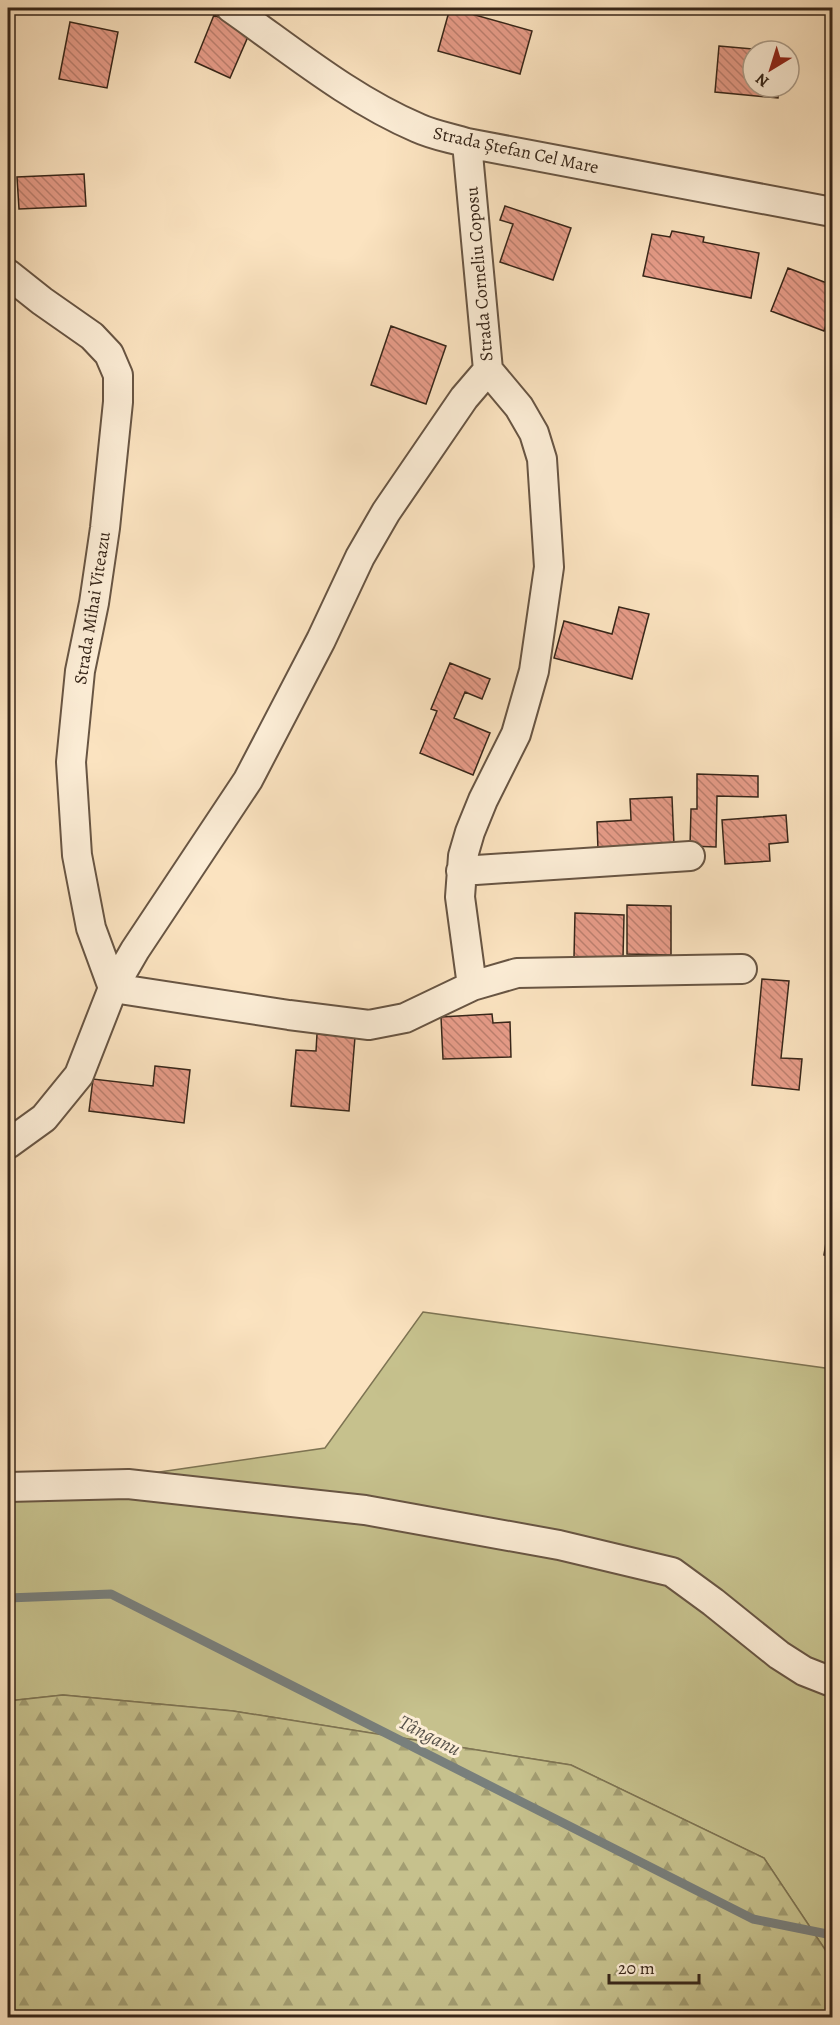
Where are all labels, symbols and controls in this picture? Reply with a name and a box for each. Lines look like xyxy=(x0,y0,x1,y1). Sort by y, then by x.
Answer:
north arrow xyxy=(741,39,801,99)
text: N xyxy=(751,68,774,92)
street label: Strada Ștefan Cel Mare xyxy=(431,121,601,179)
street label: Strada Corneliu Coposu xyxy=(459,186,499,362)
street label: Strada Mihai Viteazu xyxy=(68,529,116,686)
water label: Tânganu xyxy=(394,1708,466,1763)
scale bar xyxy=(609,1947,699,1985)
text: 20 m xyxy=(618,1956,655,1980)

